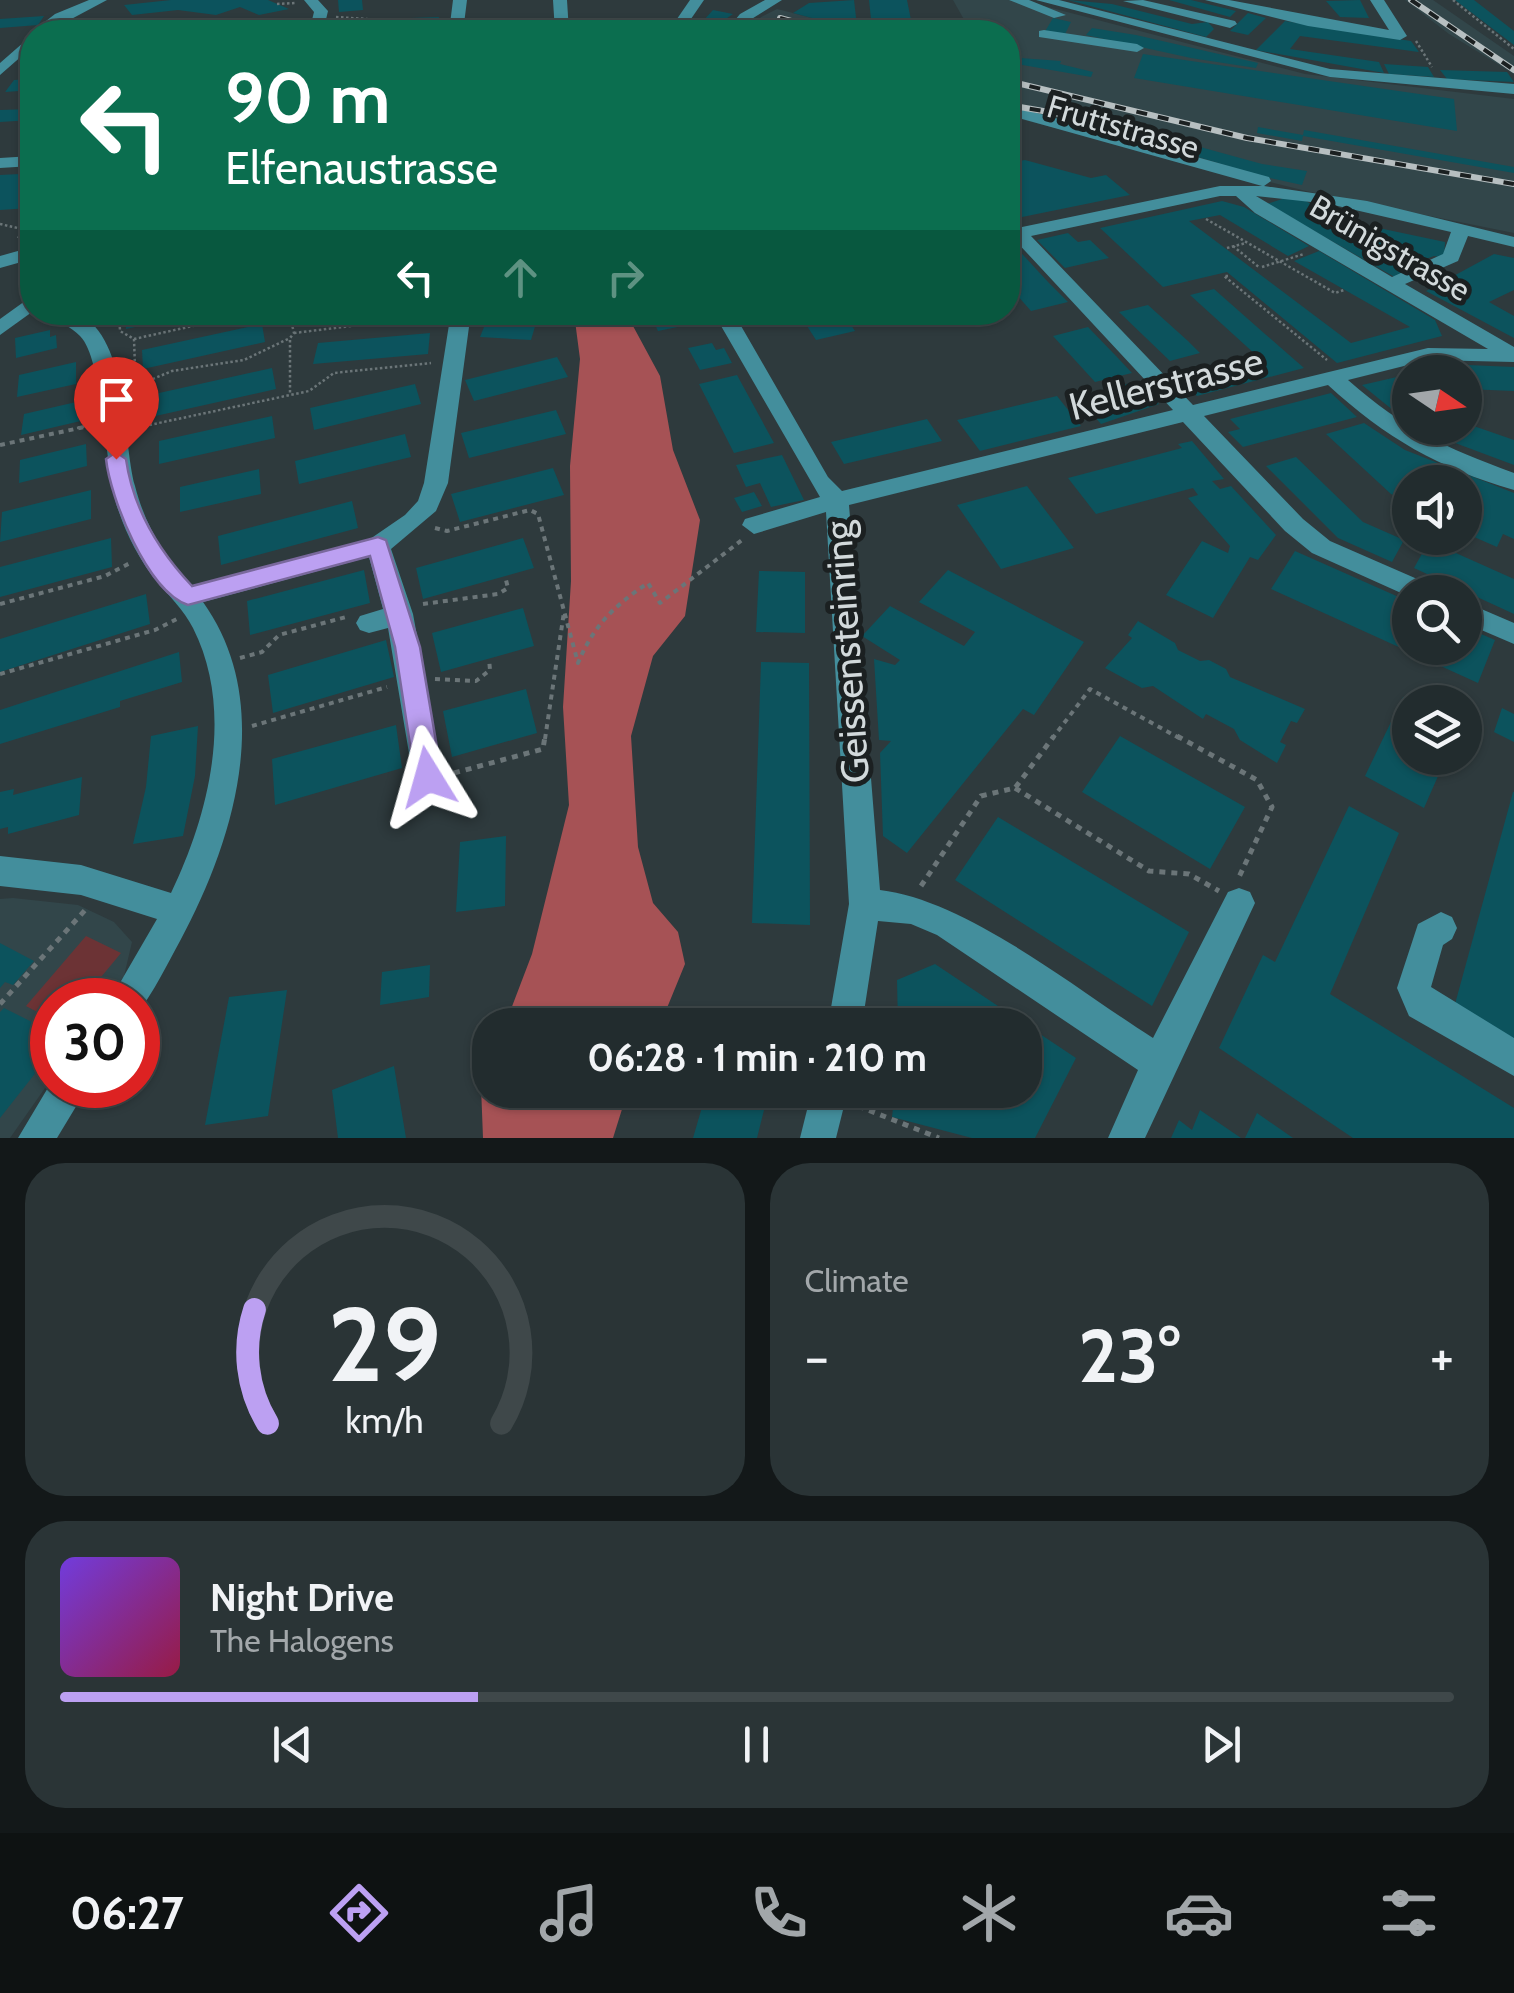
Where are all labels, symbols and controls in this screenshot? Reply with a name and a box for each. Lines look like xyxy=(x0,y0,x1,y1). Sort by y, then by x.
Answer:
text: 90 m xyxy=(225,55,390,141)
icon: left xyxy=(60,60,190,190)
street label: Fruttstrasse xyxy=(1043,86,1203,167)
text: Elfenaustrasse xyxy=(225,141,498,195)
street label: Brünigstrasse xyxy=(1303,186,1477,309)
icon: left xyxy=(388,250,443,305)
icon: ahead xyxy=(493,250,548,305)
icon: right xyxy=(598,250,653,305)
street label: Kellerstrasse xyxy=(1064,337,1268,430)
north arrow xyxy=(1392,355,1482,445)
map controls xyxy=(1392,355,1482,775)
pin xyxy=(74,357,159,460)
icon: arrive xyxy=(89,372,144,427)
button: sound xyxy=(1392,465,1482,555)
street label: Geissensteinring xyxy=(814,518,879,785)
button: search xyxy=(1392,575,1482,665)
button: layers xyxy=(1392,685,1482,775)
position arrow xyxy=(376,725,480,829)
speed limit sign: 30 xyxy=(30,978,160,1108)
text: 06:28 · 1 min · 210 m xyxy=(587,1034,927,1081)
text: Climate xyxy=(805,1261,909,1300)
text: 29 xyxy=(328,1281,441,1407)
text: 23° xyxy=(1078,1310,1180,1401)
text: − xyxy=(805,1323,829,1390)
text: + xyxy=(1430,1323,1454,1390)
text: km/h xyxy=(346,1399,424,1442)
text: Night Drive xyxy=(210,1574,394,1621)
text: The Halogens xyxy=(210,1621,394,1660)
icon: previous xyxy=(265,1717,320,1772)
icon: pause xyxy=(729,1717,784,1772)
icon: next xyxy=(1194,1717,1249,1772)
icon: directions xyxy=(324,1878,394,1948)
icon: music xyxy=(534,1878,604,1948)
icon: phone xyxy=(744,1878,814,1948)
icon: climate xyxy=(954,1878,1024,1948)
icon: car xyxy=(1164,1878,1234,1948)
icon: filters xyxy=(1374,1878,1444,1948)
text: 06:27 xyxy=(70,1886,184,1940)

